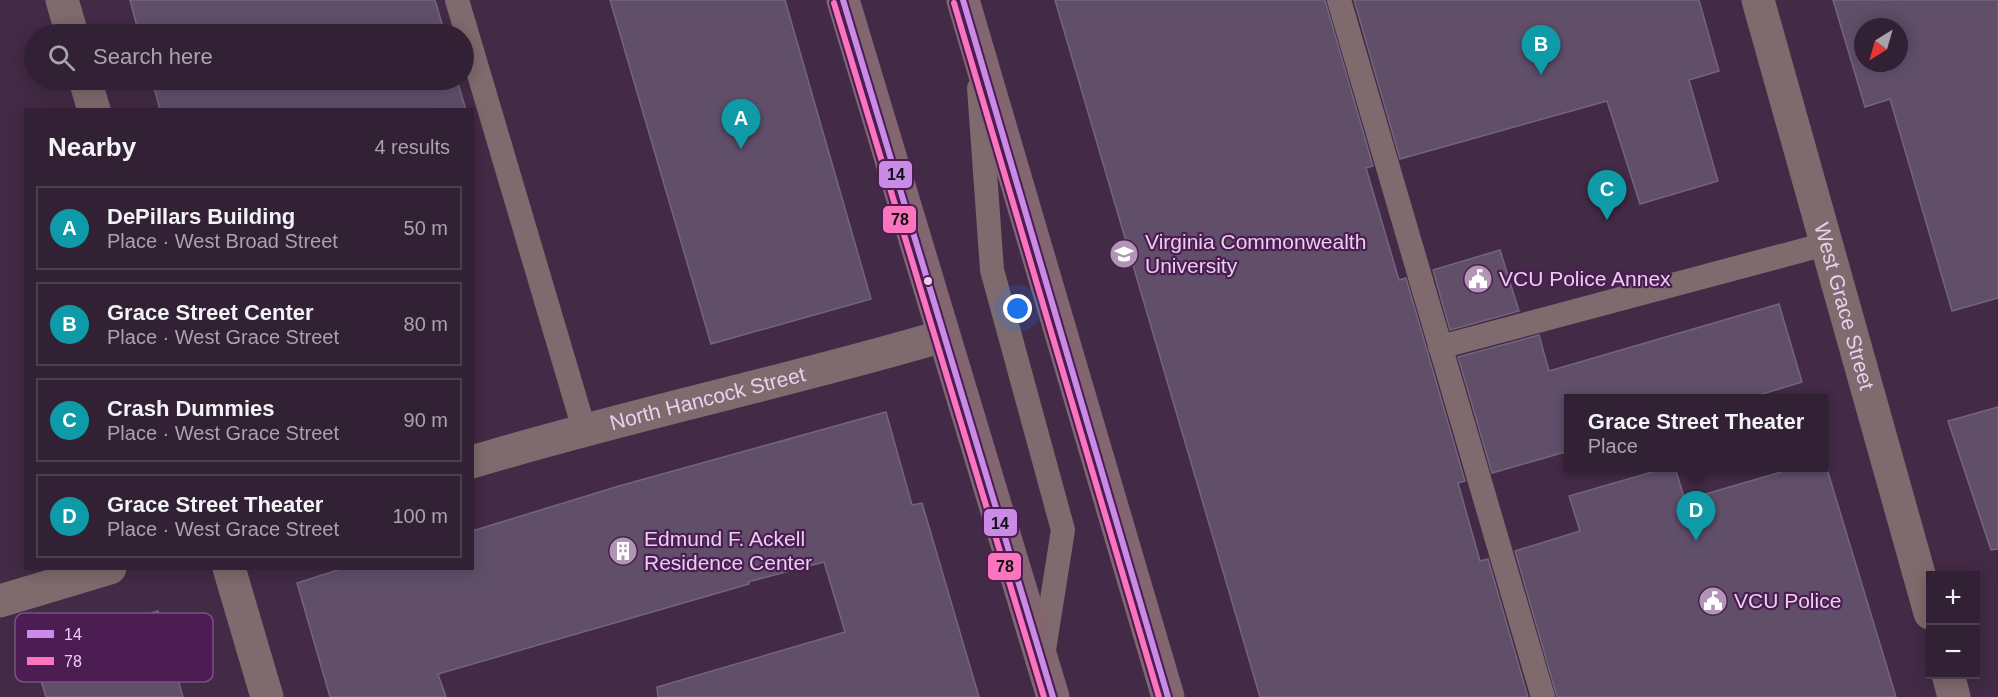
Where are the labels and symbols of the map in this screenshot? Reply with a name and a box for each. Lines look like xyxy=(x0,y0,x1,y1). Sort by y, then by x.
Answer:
north arrow xyxy=(1854,18,1908,72)
pin: B xyxy=(1522,26,1560,75)
pin: A xyxy=(722,100,760,149)
line badge: 14 xyxy=(878,160,913,189)
text: 14 xyxy=(887,166,905,183)
pin: C xyxy=(1588,170,1626,220)
line badge: 78 xyxy=(882,205,917,234)
text: 78 xyxy=(891,211,909,228)
street label: West Grace Street xyxy=(1810,220,1879,392)
place label: Virginia Commonwealth University xyxy=(1145,230,1366,277)
school or university icon: Virginia Commonwealth University xyxy=(1108,238,1140,270)
public building icon: VCU Police Annex xyxy=(1462,263,1494,295)
place label: VCU Police Annex xyxy=(1499,267,1671,290)
unlabelled marker xyxy=(922,275,934,287)
your location xyxy=(1003,294,1032,323)
street label: North Hancock Street xyxy=(607,362,808,434)
pin: D xyxy=(1676,492,1716,541)
line badge: 14 xyxy=(983,508,1018,537)
text: 14 xyxy=(991,515,1009,532)
place label: Edmund F. Ackell Residence Center xyxy=(644,527,812,574)
building icon: Edmund F. Ackell Residence Center xyxy=(607,535,639,567)
line badge: 78 xyxy=(987,552,1022,581)
text: 78 xyxy=(996,558,1014,575)
public building icon: VCU Police xyxy=(1697,585,1729,617)
place label: VCU Police xyxy=(1734,589,1841,612)
legend xyxy=(15,613,213,682)
text: 14 xyxy=(64,626,82,643)
text: 78 xyxy=(64,653,82,670)

